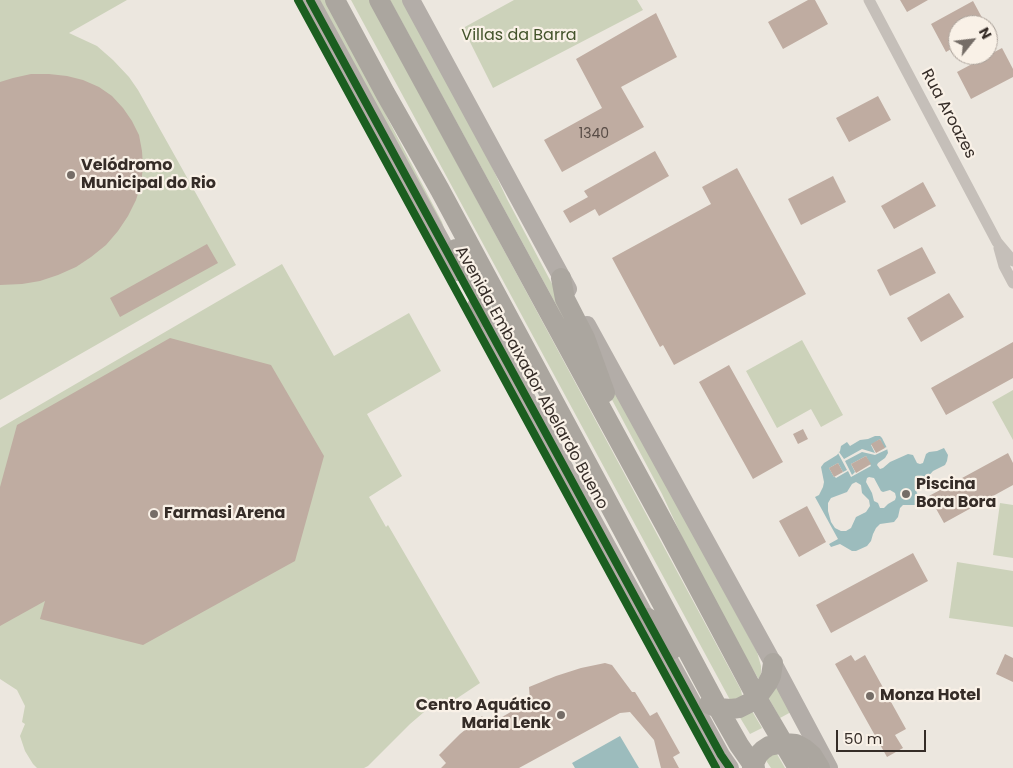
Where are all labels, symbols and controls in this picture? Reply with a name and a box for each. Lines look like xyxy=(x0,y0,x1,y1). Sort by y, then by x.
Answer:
north arrow xyxy=(948,15,998,65)
text: N xyxy=(974,24,997,43)
park label: Villas da Barra xyxy=(461,26,577,46)
street label: Rua Aroazes xyxy=(916,66,980,162)
house number: 1340 xyxy=(579,126,609,142)
place label: Velódromo Municipal do Rio xyxy=(81,156,216,194)
marker: Velódromo Municipal do Rio xyxy=(65,169,77,181)
street label: Avenida Embaixador Abelardo Bueno xyxy=(450,243,612,513)
place label: Piscina Bora Bora xyxy=(916,475,996,513)
marker: Piscina Bora Bora xyxy=(900,488,912,500)
place label: Farmasi Arena xyxy=(164,504,285,524)
marker: Farmasi Arena xyxy=(148,508,160,520)
place label: Monza Hotel xyxy=(880,686,981,706)
marker: Monza Hotel xyxy=(864,690,876,702)
place label: Centro Aquático Maria Lenk xyxy=(416,696,551,734)
marker: Centro Aquático Maria Lenk xyxy=(555,709,567,721)
scale bar xyxy=(838,720,928,752)
text: 50 m xyxy=(844,728,882,749)

